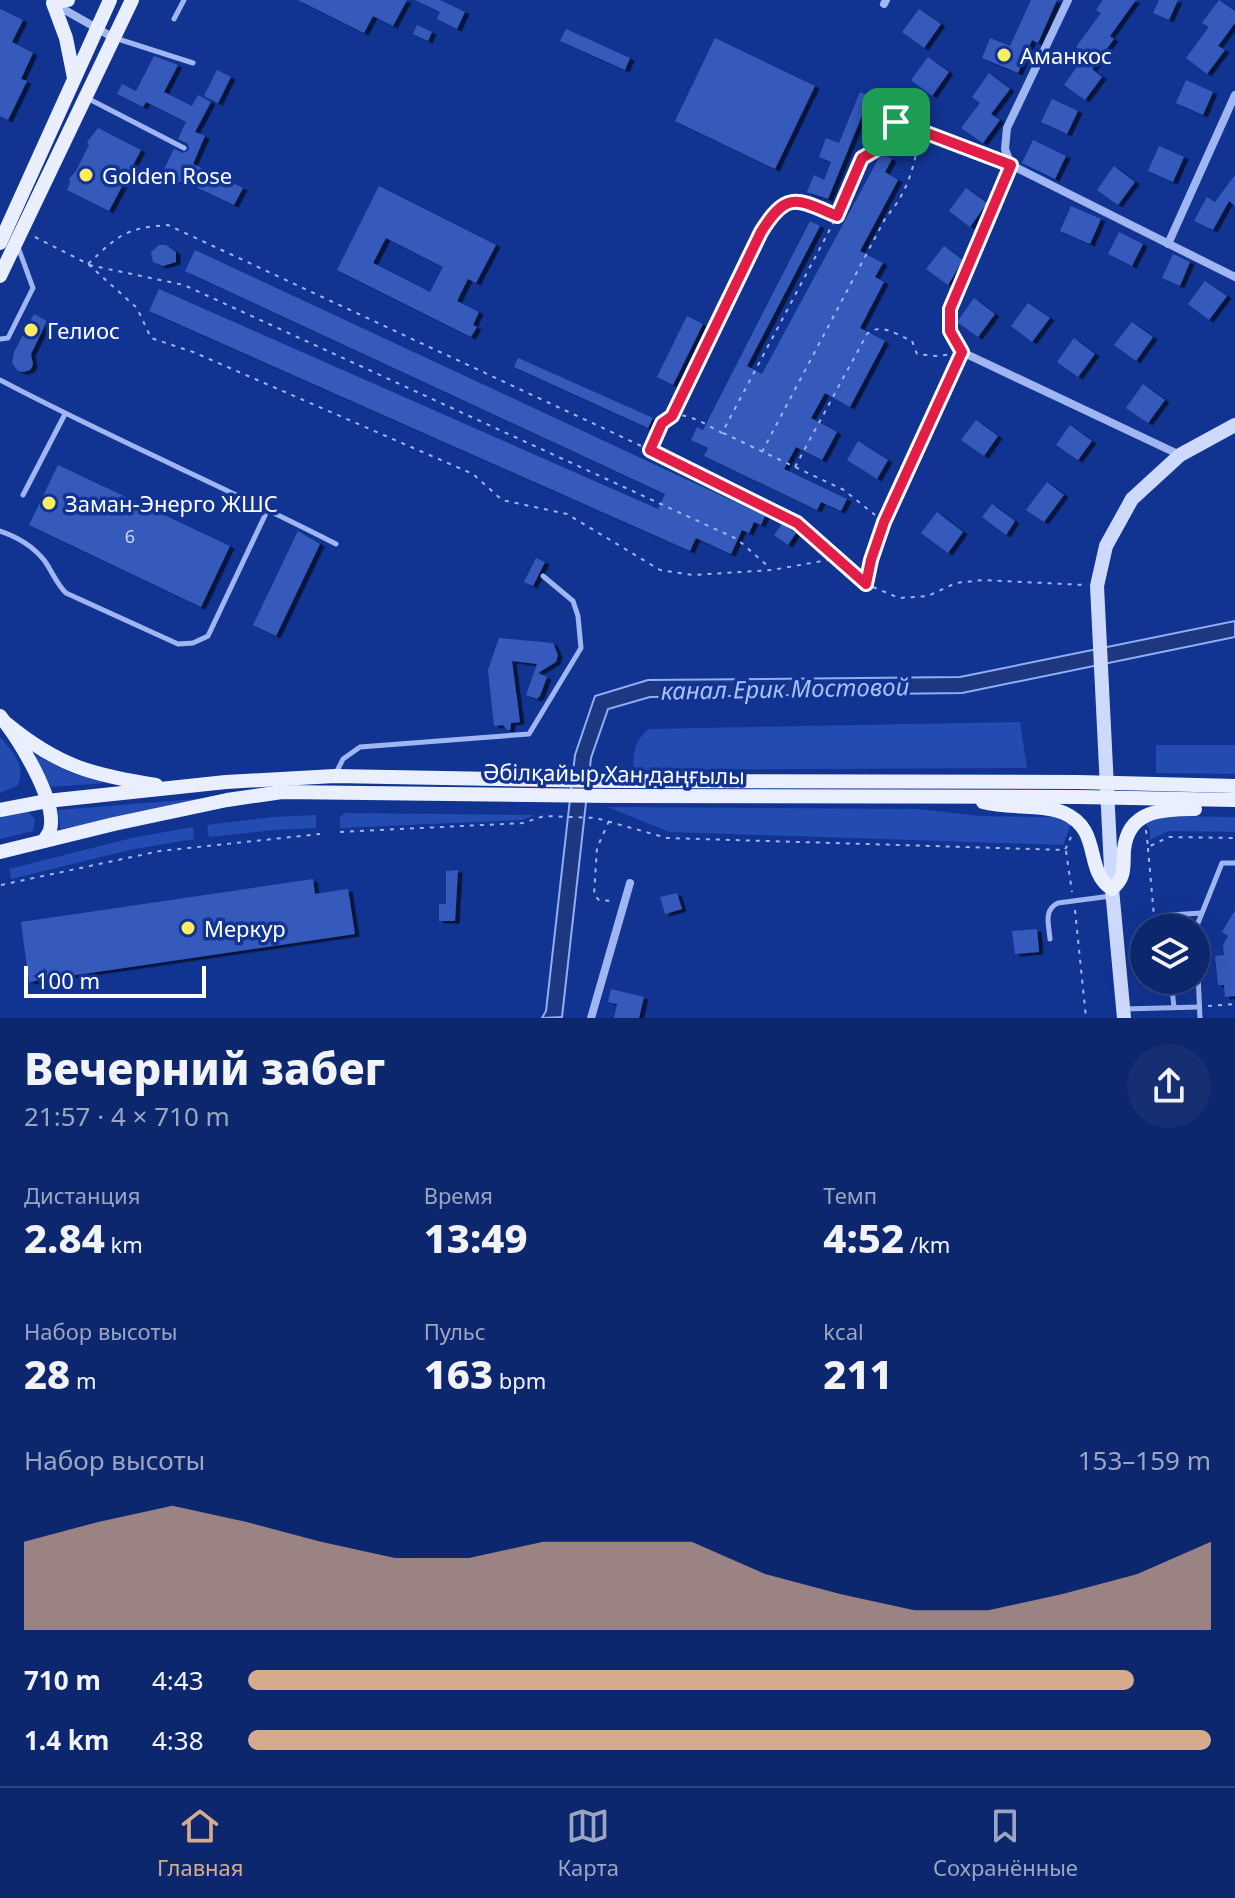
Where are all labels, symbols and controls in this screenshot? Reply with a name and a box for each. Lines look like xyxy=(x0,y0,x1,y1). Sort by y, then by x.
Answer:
place label: Аманкос xyxy=(1020,40,1112,70)
marker: Аманкос xyxy=(995,46,1013,64)
pin xyxy=(862,88,930,156)
icon: arrive xyxy=(874,100,918,144)
place label: Golden Rose xyxy=(102,160,232,190)
marker: Golden Rose xyxy=(77,166,95,184)
place label: Гелиос xyxy=(47,315,120,345)
marker: Гелиос xyxy=(22,321,40,339)
place label: Заман-Энерго ЖШС xyxy=(65,488,278,518)
marker: Заман-Энерго ЖШС xyxy=(40,494,58,512)
house number: 6 xyxy=(125,524,135,548)
water label: канал Ерик Мостовой xyxy=(660,669,910,707)
street label: Әбілқайыр Хан даңғылы xyxy=(483,756,745,790)
place label: Меркур xyxy=(204,913,286,943)
map controls xyxy=(1130,914,1210,994)
button: layers xyxy=(1130,914,1210,994)
marker: Меркур xyxy=(179,919,197,937)
scale bar xyxy=(24,962,206,998)
text: 100 m xyxy=(36,965,100,995)
text: Вечерний забег xyxy=(24,1038,385,1098)
button: share xyxy=(1127,1044,1211,1128)
text: 21:57 · 4 × 710 m xyxy=(24,1098,230,1134)
text: Дистанция xyxy=(24,1180,140,1210)
text: Время xyxy=(424,1180,493,1210)
text: Темп xyxy=(823,1180,877,1210)
text: 2.84 xyxy=(24,1210,105,1265)
text: 13:49 xyxy=(424,1210,528,1265)
text: 4:52 xyxy=(823,1210,904,1265)
text: km xyxy=(105,1229,143,1259)
text: /km xyxy=(904,1229,950,1259)
text: Набор высоты xyxy=(24,1316,177,1346)
text: Пульс xyxy=(424,1316,486,1346)
text: kcal xyxy=(823,1316,864,1346)
text: 28 xyxy=(24,1346,70,1401)
text: 163 xyxy=(424,1346,493,1401)
text: 211 xyxy=(823,1346,893,1401)
text: m xyxy=(70,1365,97,1395)
text: bpm xyxy=(493,1365,546,1395)
text: Набор высоты xyxy=(24,1442,205,1478)
text: 153–159 m xyxy=(1078,1442,1211,1478)
text: 710 m xyxy=(24,1662,101,1698)
text: 4:43 xyxy=(152,1662,204,1698)
text: 1.4 km xyxy=(24,1722,109,1758)
text: 4:38 xyxy=(152,1722,204,1758)
tab: Главная xyxy=(157,1804,244,1882)
tab: Карта xyxy=(558,1804,619,1882)
tab: Сохранённые xyxy=(933,1804,1078,1882)

